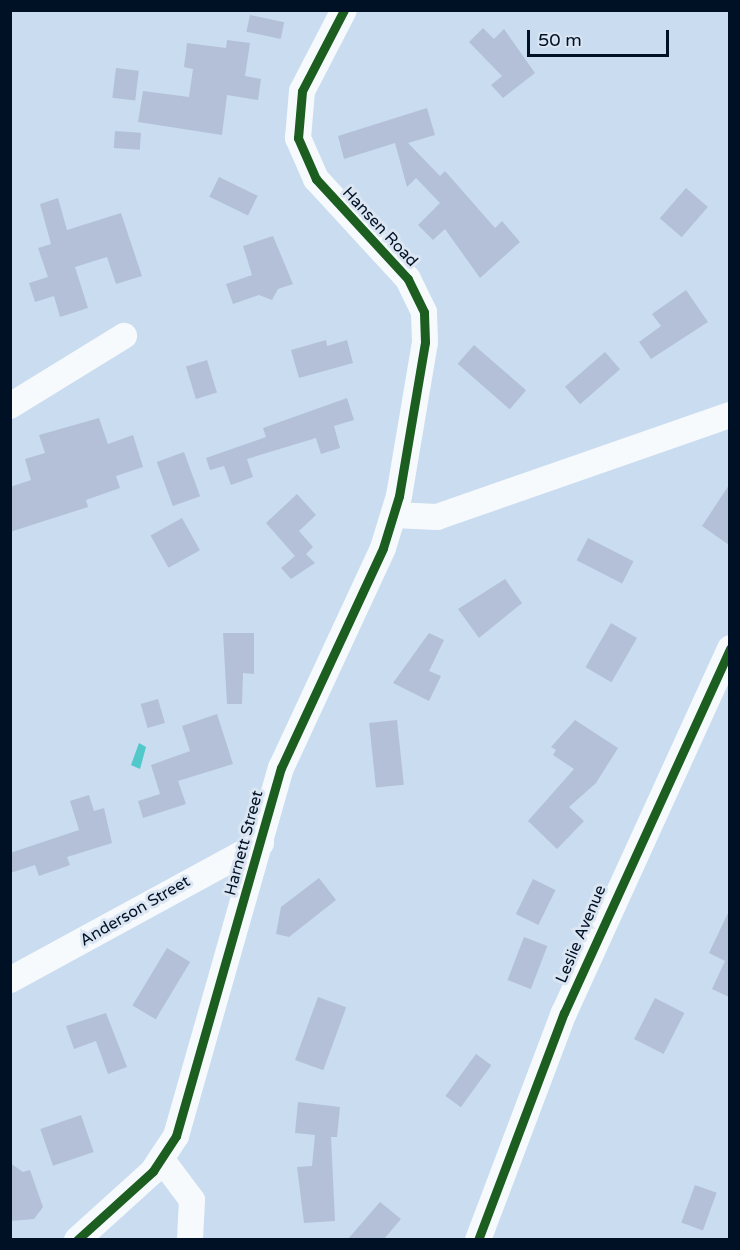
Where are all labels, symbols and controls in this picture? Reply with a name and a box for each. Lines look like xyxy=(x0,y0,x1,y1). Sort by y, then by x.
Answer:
scale bar xyxy=(530,18,672,56)
text: 50 m xyxy=(538,29,582,51)
street label: Hansen Road xyxy=(338,183,422,271)
street label: Harnett Street xyxy=(221,788,267,898)
street label: Anderson Street xyxy=(77,872,193,950)
street label: Leslie Avenue xyxy=(552,882,610,986)

